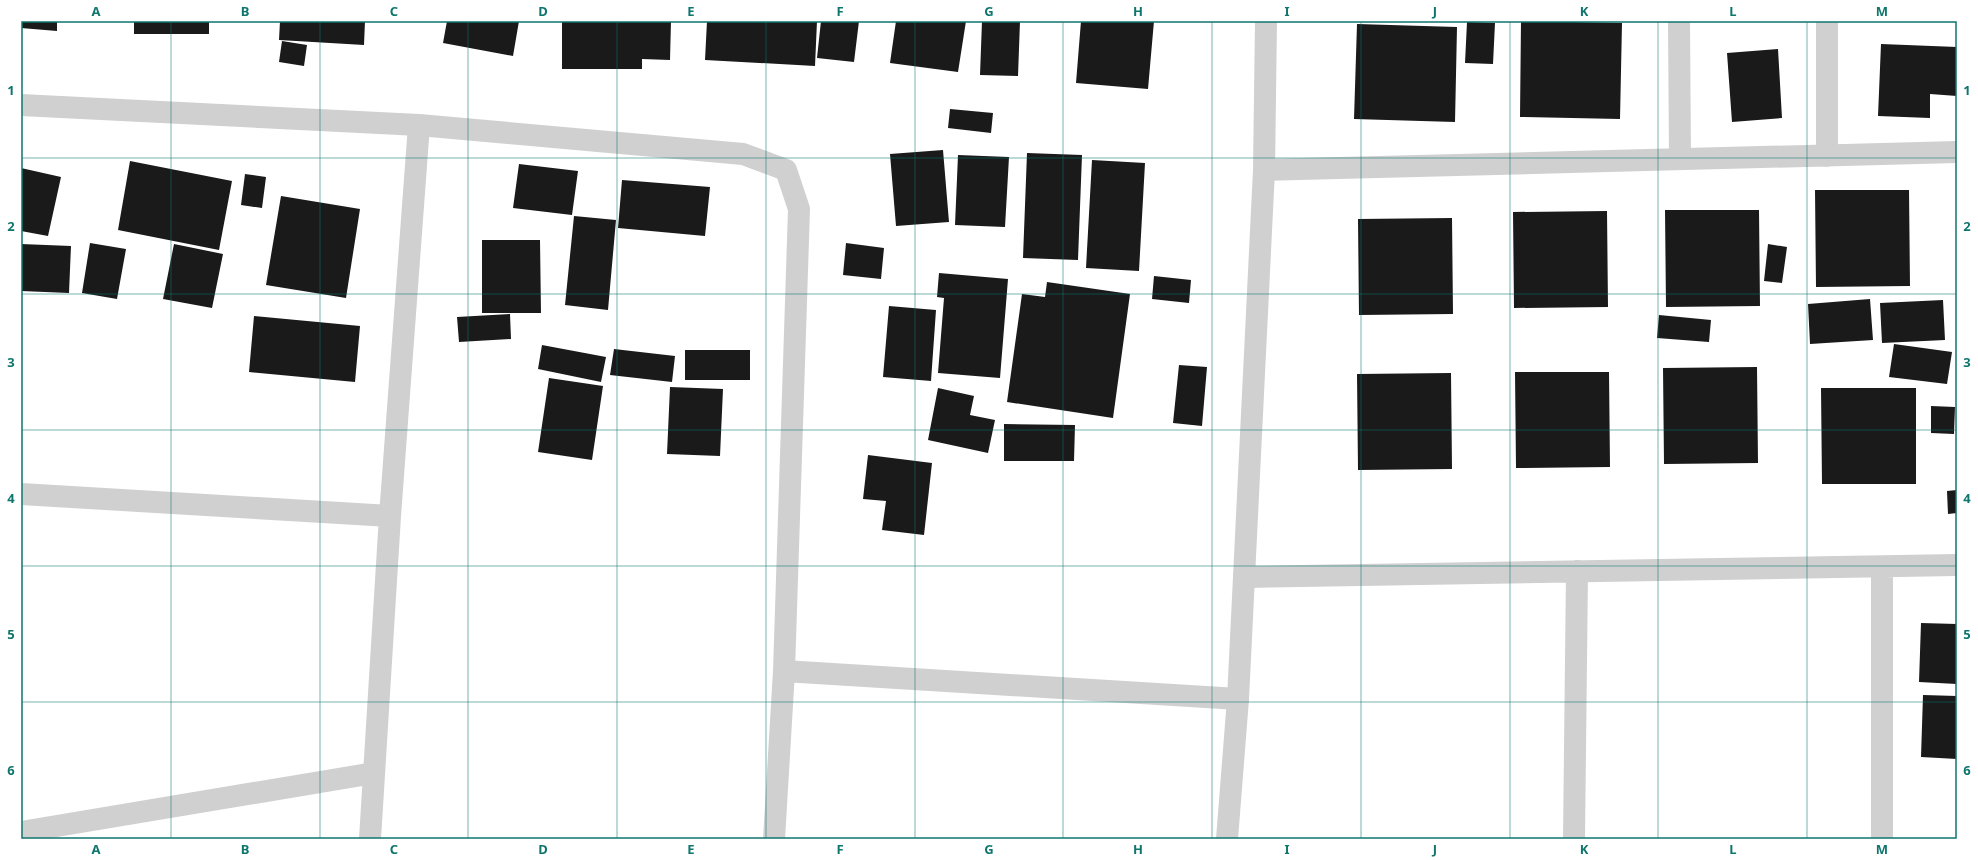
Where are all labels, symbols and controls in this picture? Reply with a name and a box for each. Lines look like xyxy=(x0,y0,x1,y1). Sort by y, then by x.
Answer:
text: A xyxy=(92,2,101,20)
text: B xyxy=(241,2,249,20)
text: C xyxy=(390,2,398,20)
text: D xyxy=(538,2,548,20)
text: E xyxy=(687,2,695,20)
text: F xyxy=(836,2,844,20)
text: G xyxy=(984,2,994,20)
text: H xyxy=(1133,2,1143,20)
text: I xyxy=(1284,2,1290,20)
text: J xyxy=(1432,2,1437,20)
text: K xyxy=(1580,2,1589,20)
text: L xyxy=(1729,2,1737,20)
text: M xyxy=(1876,2,1888,20)
text: 1 xyxy=(7,81,15,99)
text: 1 xyxy=(1963,81,1971,99)
text: 2 xyxy=(7,217,15,235)
text: 2 xyxy=(1963,217,1971,235)
text: 3 xyxy=(7,353,15,371)
text: 3 xyxy=(1963,353,1971,371)
text: 4 xyxy=(7,489,15,507)
text: 4 xyxy=(1963,489,1971,507)
text: 5 xyxy=(7,625,15,643)
text: 5 xyxy=(1963,625,1971,643)
text: 6 xyxy=(7,761,15,779)
text: 6 xyxy=(1963,761,1971,779)
text: A xyxy=(92,840,101,858)
text: B xyxy=(241,840,249,858)
text: C xyxy=(390,840,398,858)
text: D xyxy=(538,840,548,858)
text: E xyxy=(687,840,695,858)
text: F xyxy=(836,840,844,858)
text: G xyxy=(984,840,994,858)
text: H xyxy=(1133,840,1143,858)
text: I xyxy=(1284,840,1290,858)
text: J xyxy=(1432,840,1437,858)
text: K xyxy=(1580,840,1589,858)
text: L xyxy=(1729,840,1737,858)
text: M xyxy=(1876,840,1888,858)

